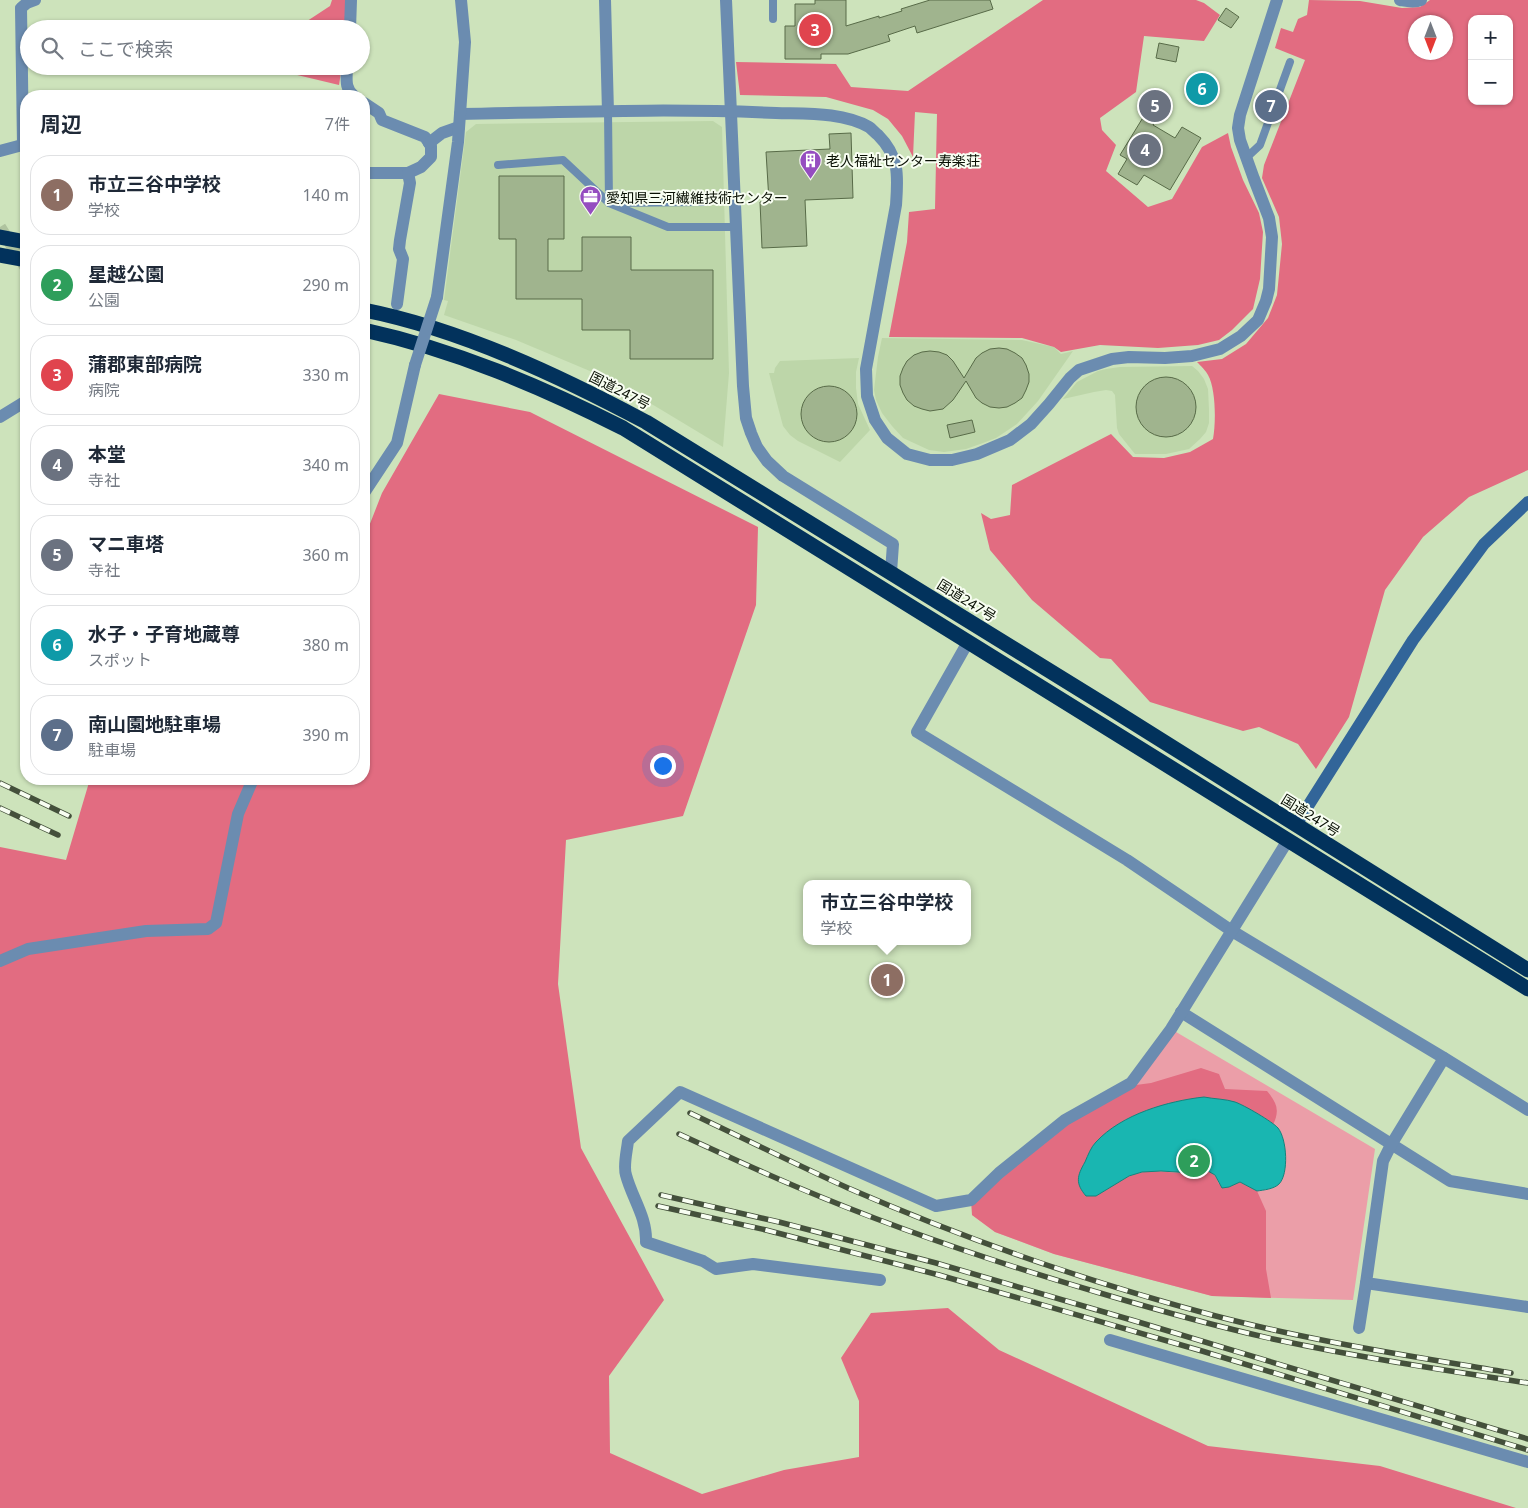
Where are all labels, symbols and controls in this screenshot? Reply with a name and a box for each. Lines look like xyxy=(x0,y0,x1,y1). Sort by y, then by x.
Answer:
pin: 3 xyxy=(799,11,831,49)
north arrow xyxy=(1408,15,1453,60)
map controls xyxy=(1468,15,1513,105)
button: + xyxy=(1468,15,1513,60)
search box xyxy=(20,20,370,75)
icon: search xyxy=(38,34,66,62)
text: ここで検索 xyxy=(78,36,173,62)
button: − xyxy=(1468,60,1513,105)
pin: 6 xyxy=(1186,70,1218,108)
pin: 5 xyxy=(1139,87,1171,125)
pin: 7 xyxy=(1255,87,1287,125)
text: 周辺 xyxy=(40,110,82,138)
text: 7件 xyxy=(325,113,350,135)
pin: 4 xyxy=(1129,131,1161,169)
building icon: 老人福祉センター寿楽荘 xyxy=(798,148,822,179)
place label: 老人福祉センター寿楽荘 xyxy=(826,151,980,170)
text: 市立三谷中学校 xyxy=(88,171,221,197)
text: 1 xyxy=(52,184,62,206)
text: 140 m xyxy=(302,184,349,206)
office icon: 愛知県三河繊維技術センター xyxy=(578,185,602,216)
place label: 愛知県三河繊維技術センター xyxy=(606,188,788,207)
text: 学校 xyxy=(88,199,120,221)
text: 星越公園 xyxy=(88,261,164,287)
text: 2 xyxy=(52,274,62,296)
text: 290 m xyxy=(302,274,349,296)
text: 公園 xyxy=(88,289,120,311)
text: 蒲郡東部病院 xyxy=(88,351,202,377)
text: 3 xyxy=(52,364,62,386)
text: 330 m xyxy=(302,364,349,386)
street label: 国道247号 xyxy=(586,367,654,413)
text: 病院 xyxy=(88,379,120,401)
text: 本堂 xyxy=(88,441,126,467)
text: 4 xyxy=(52,454,62,476)
text: 340 m xyxy=(302,454,349,476)
text: 寺社 xyxy=(88,469,120,491)
text: マニ車塔 xyxy=(88,531,164,557)
text: 5 xyxy=(52,544,62,566)
text: 360 m xyxy=(302,544,349,566)
text: 寺社 xyxy=(88,559,120,581)
street label: 国道247号 xyxy=(934,574,1000,626)
text: 水子・子育地蔵尊 xyxy=(88,621,240,647)
text: 6 xyxy=(52,634,62,656)
text: 380 m xyxy=(302,634,349,656)
text: スポット xyxy=(88,649,152,671)
text: 南山園地駐車場 xyxy=(88,711,221,737)
text: 7 xyxy=(52,724,62,746)
text: 390 m xyxy=(302,724,349,746)
text: 駐車場 xyxy=(88,739,136,761)
your location xyxy=(650,753,676,779)
street label: 国道247号 xyxy=(1278,789,1344,841)
popup xyxy=(803,880,971,945)
text: 市立三谷中学校 xyxy=(820,889,954,915)
text: 学校 xyxy=(820,917,853,939)
pin: 1 xyxy=(871,961,903,999)
pin: 2 xyxy=(1178,1142,1210,1180)

